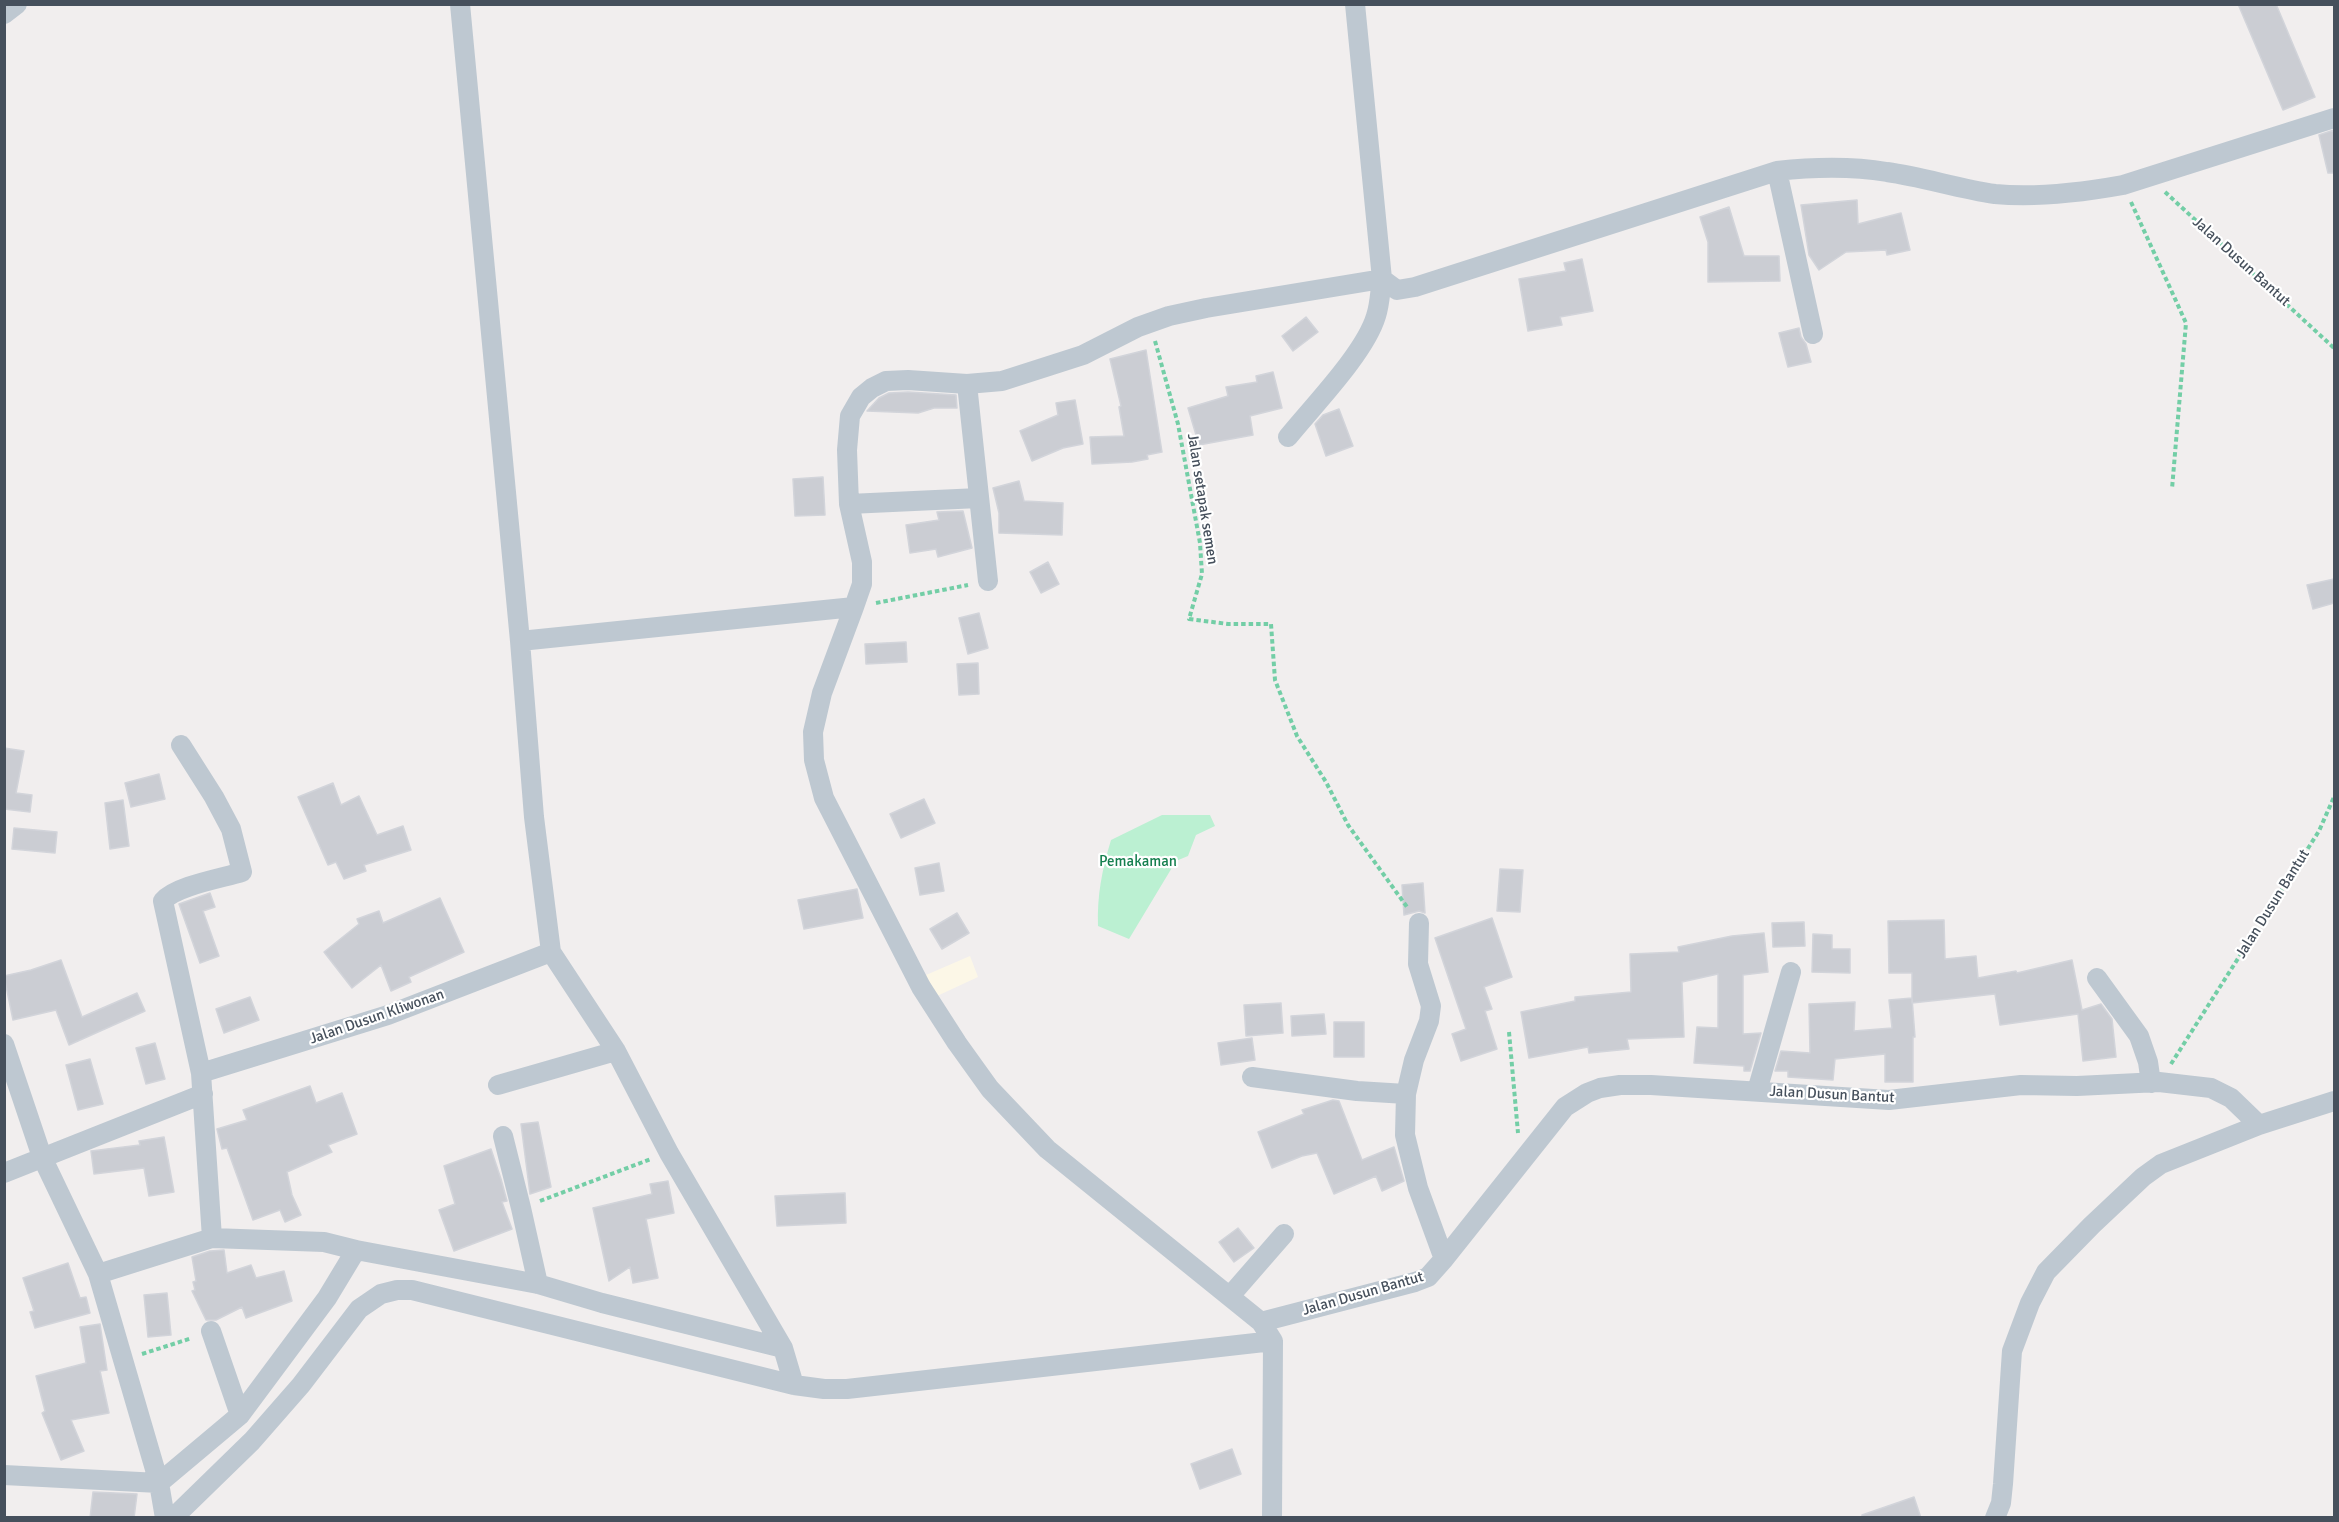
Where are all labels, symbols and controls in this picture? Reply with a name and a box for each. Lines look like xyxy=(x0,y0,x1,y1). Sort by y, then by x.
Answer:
street label: Jalan Dusun Bantut xyxy=(2188,213,2294,311)
street label: Jalan setapak semen xyxy=(1183,432,1221,566)
street label: Jalan Dusun Bantut xyxy=(2232,846,2314,962)
park label: Pemakaman xyxy=(1099,853,1177,871)
street label: Jalan Dusun Kliwonan xyxy=(307,986,447,1048)
street label: Jalan Dusun Bantut xyxy=(1769,1083,1895,1107)
street label: Jalan Dusun Bantut xyxy=(1300,1268,1426,1320)

